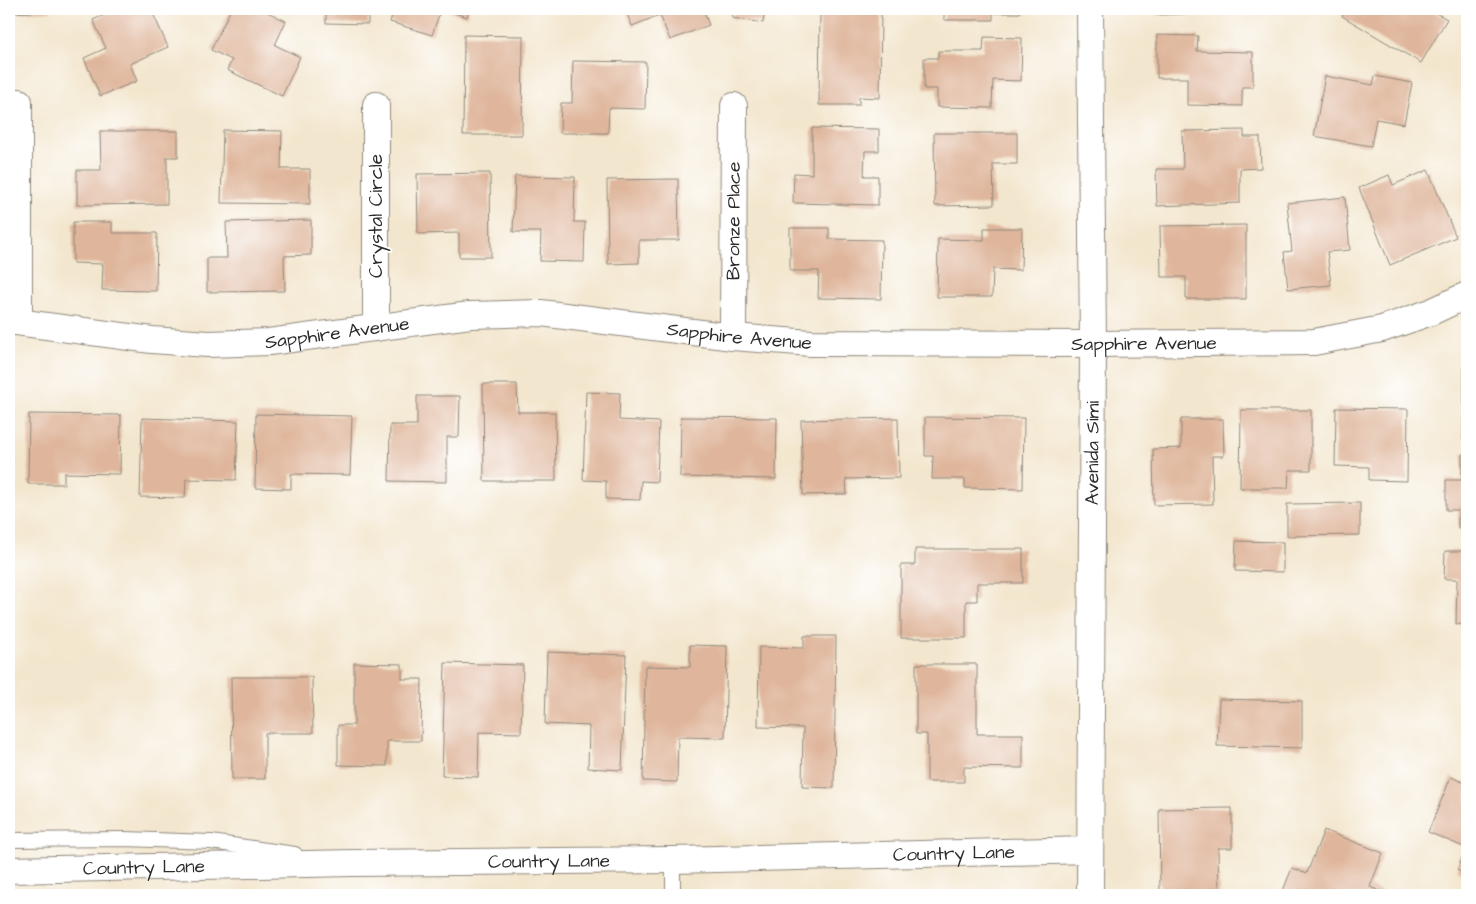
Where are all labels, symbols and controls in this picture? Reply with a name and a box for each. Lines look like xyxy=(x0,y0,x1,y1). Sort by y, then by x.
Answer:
street label: Crystal Circle xyxy=(363,154,391,278)
street label: Bronze Place xyxy=(720,162,747,280)
street label: Sapphire Avenue xyxy=(263,310,411,356)
street label: Sapphire Avenue xyxy=(665,315,813,357)
street label: Sapphire Avenue xyxy=(1071,329,1217,358)
street label: Avenida Simi xyxy=(1079,401,1106,505)
street label: Country Lane xyxy=(892,838,1015,868)
street label: Country Lane xyxy=(488,847,610,876)
street label: Country Lane xyxy=(83,853,205,882)

